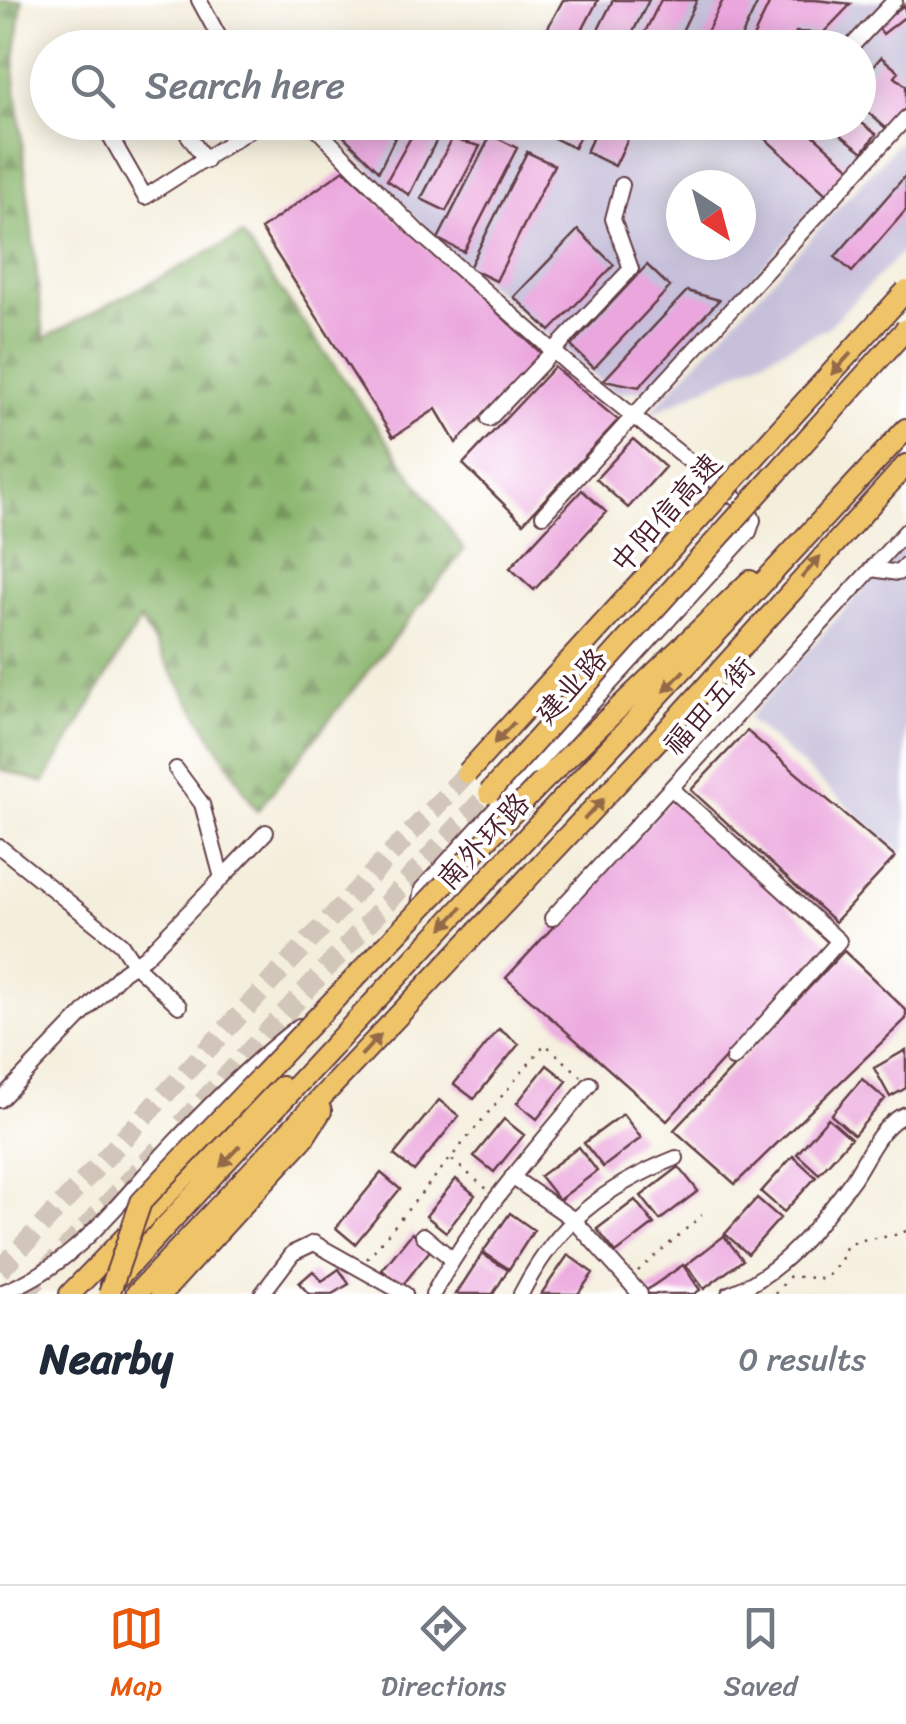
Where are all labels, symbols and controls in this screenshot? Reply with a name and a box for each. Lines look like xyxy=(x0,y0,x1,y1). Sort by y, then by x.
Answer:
search box xyxy=(30,30,876,140)
text: Search here xyxy=(145,52,345,119)
icon: search xyxy=(65,58,120,113)
north arrow xyxy=(666,170,756,260)
one-way arrow xyxy=(830,352,853,376)
street label: 中阳信高速 xyxy=(596,439,736,587)
one-way arrow xyxy=(800,554,822,579)
street label: 建业路 xyxy=(521,634,621,738)
street label: 福田五街 xyxy=(649,643,769,769)
one-way arrow xyxy=(663,669,686,693)
one-way arrow xyxy=(493,721,516,745)
street label: 南外环路 xyxy=(422,779,544,903)
one-way arrow xyxy=(582,797,605,821)
one-way arrow xyxy=(441,906,464,930)
one-way arrow xyxy=(359,1033,382,1057)
one-way arrow xyxy=(220,1143,242,1168)
text: Nearby xyxy=(40,1322,173,1396)
text: 0 results xyxy=(738,1331,866,1388)
tab: Map xyxy=(109,1601,164,1710)
tab: Directions xyxy=(381,1601,506,1710)
tab: Saved xyxy=(724,1601,797,1710)

